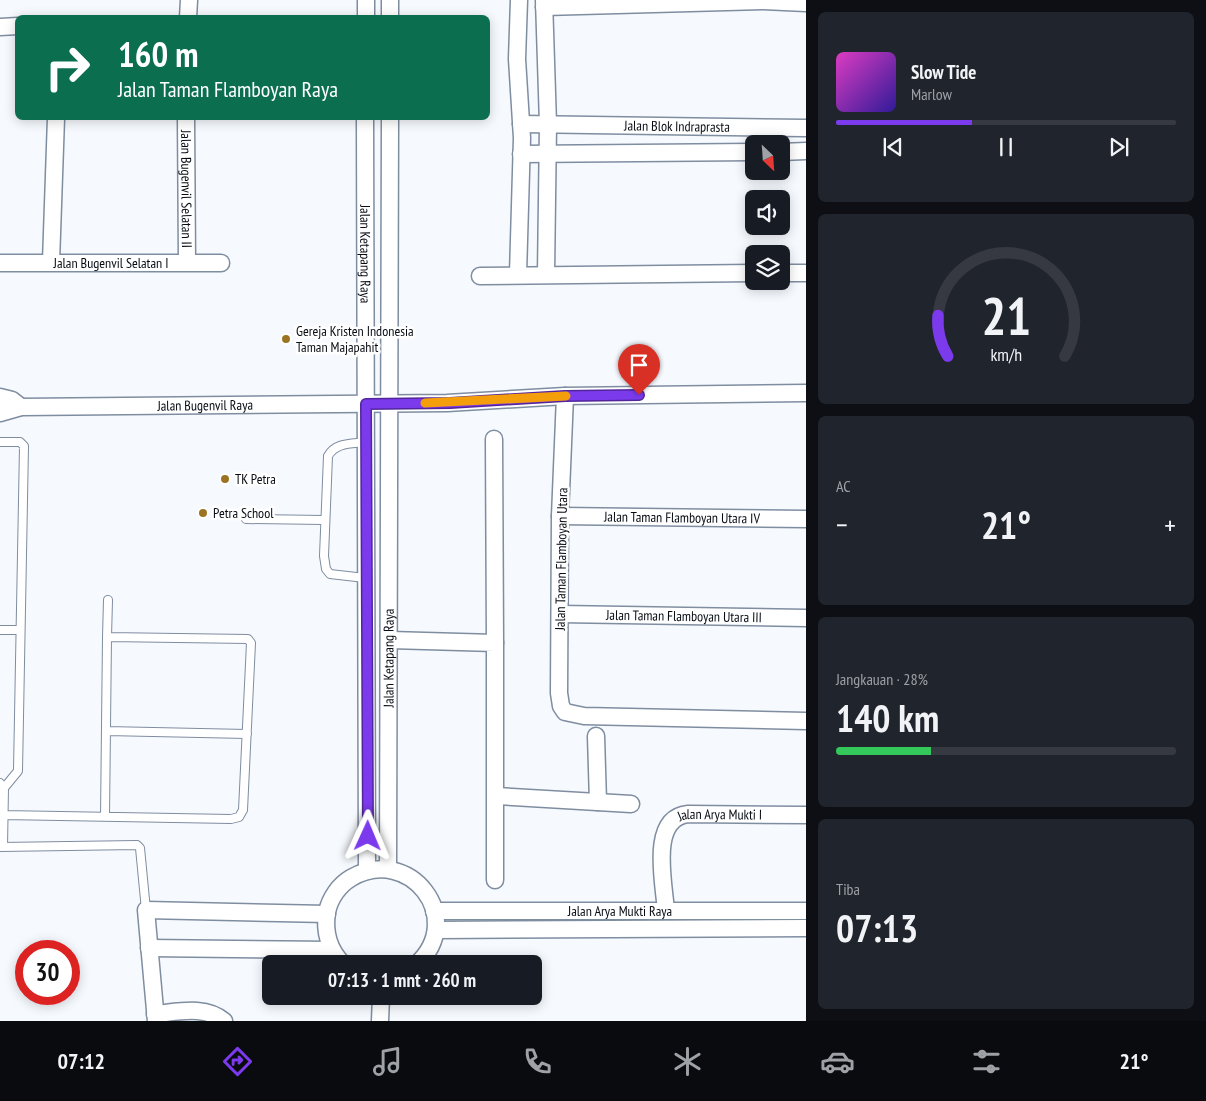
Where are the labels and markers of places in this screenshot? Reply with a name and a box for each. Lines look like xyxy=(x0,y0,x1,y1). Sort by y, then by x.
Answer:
place label: Gereja Kristen Indonesia Taman Majapahit xyxy=(296,322,414,356)
marker: Gereja Kristen Indonesia Taman Majapahit xyxy=(280,333,292,345)
pin xyxy=(618,344,660,395)
place label: TK Petra xyxy=(235,470,276,488)
marker: TK Petra xyxy=(219,473,231,485)
place label: Petra School xyxy=(213,504,274,522)
marker: Petra School xyxy=(197,507,209,519)

